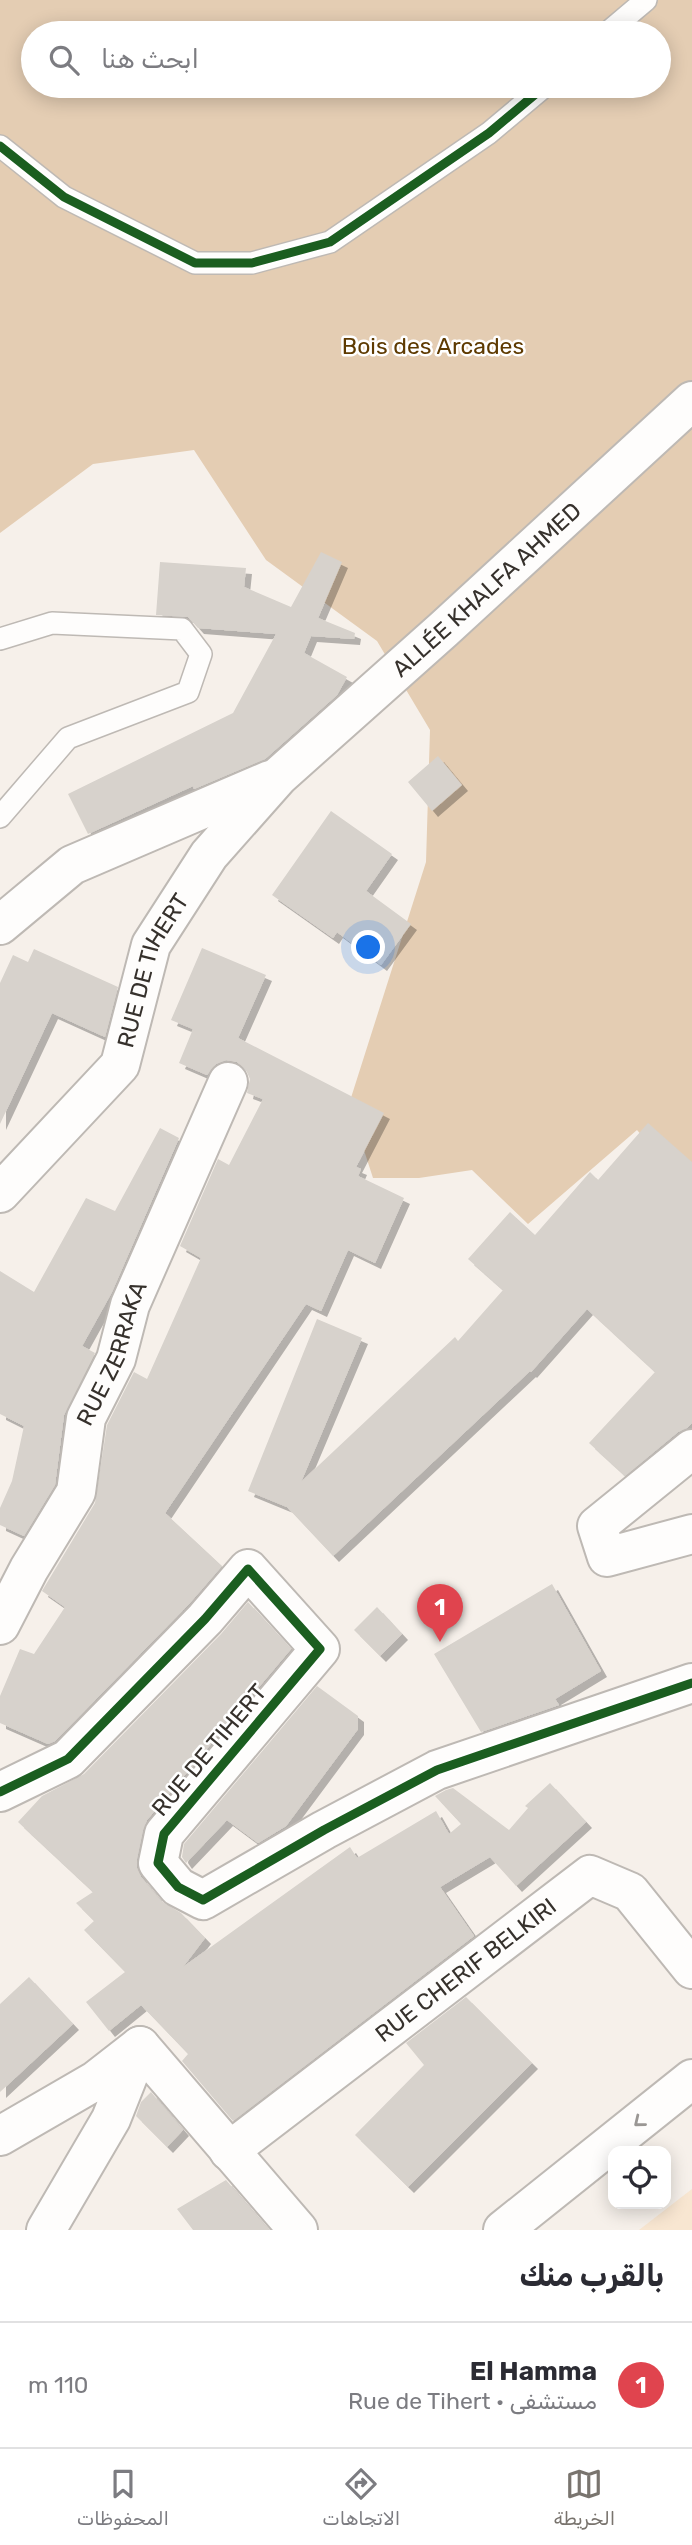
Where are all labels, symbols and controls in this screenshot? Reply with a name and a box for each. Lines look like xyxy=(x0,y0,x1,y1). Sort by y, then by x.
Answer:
search box xyxy=(21,21,671,98)
icon: search xyxy=(45,41,83,79)
text: ابحث هنا xyxy=(101,44,199,75)
park label: Bois des Arcades xyxy=(342,332,524,360)
street label: ALLÉE KHALFA AHMED xyxy=(386,496,587,683)
street label: RUE DE TIHERT xyxy=(111,888,194,1050)
your location xyxy=(351,930,385,964)
street label: RUE ZERRAKA xyxy=(71,1277,153,1430)
pin: 1 xyxy=(417,1584,463,1642)
street label: RUE DE TIHERT xyxy=(146,1678,272,1822)
street label: RUE CHERIF BELKIRI xyxy=(370,1892,562,2048)
one-way arrow xyxy=(634,2114,647,2126)
map controls xyxy=(608,2146,671,2209)
button: locate xyxy=(608,2146,671,2209)
text: بالقرب منك xyxy=(519,2258,664,2294)
text: El Hamma xyxy=(470,2356,597,2387)
text: 110 m xyxy=(28,2371,88,2399)
text: 1 xyxy=(635,2371,647,2399)
text: مستشفى · Rue de Tihert xyxy=(348,2387,597,2415)
tab: المحفوظات xyxy=(77,2465,169,2530)
tab: الاتجاهات xyxy=(322,2465,400,2530)
tab: الخريطة xyxy=(554,2465,615,2530)

